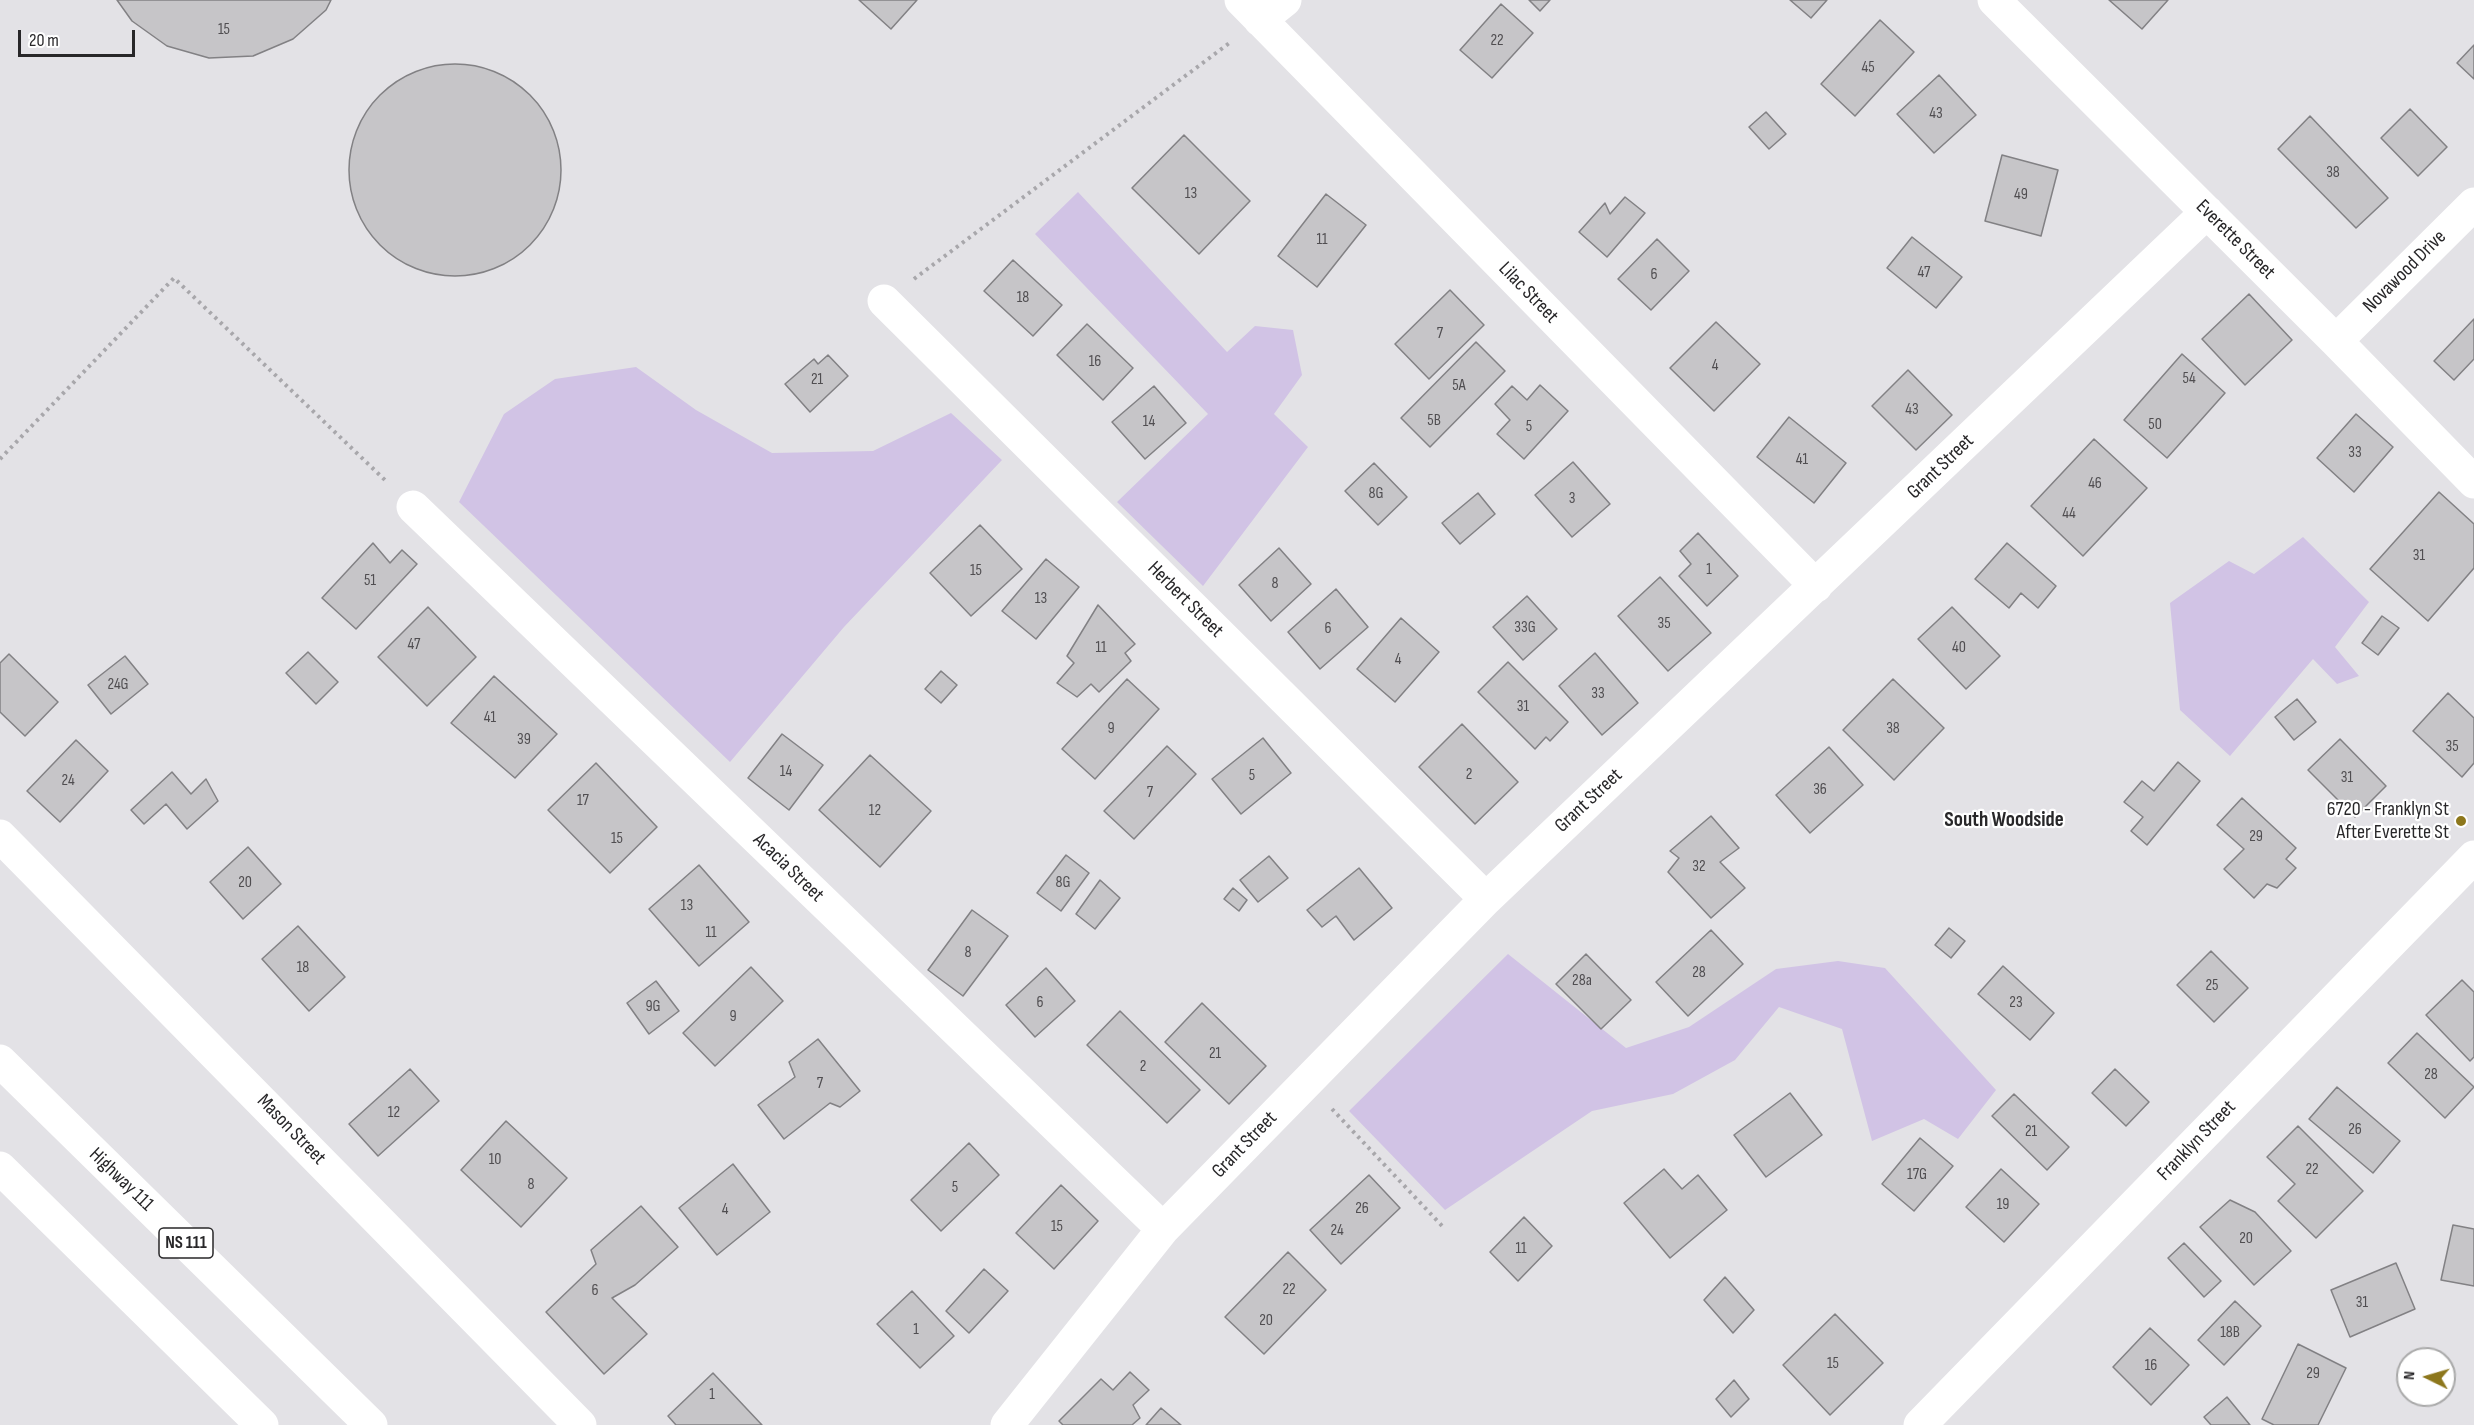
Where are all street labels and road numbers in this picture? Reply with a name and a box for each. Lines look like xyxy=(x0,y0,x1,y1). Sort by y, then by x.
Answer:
street label: Everette Street xyxy=(2190,195,2280,285)
street label: Novawood Drive xyxy=(2358,225,2452,319)
street label: Lilac Street xyxy=(1493,257,1563,329)
street label: Grant Street xyxy=(1903,429,1979,505)
street label: Herbert Street xyxy=(1142,557,1228,643)
street label: Grant Street xyxy=(1550,764,1628,838)
street label: Acacia Street xyxy=(748,828,828,908)
street label: Mason Street xyxy=(251,1090,331,1170)
street label: Franklyn Street xyxy=(2153,1096,2241,1186)
street label: Grant Street xyxy=(1207,1107,1283,1183)
street label: Highway 111 xyxy=(84,1143,158,1217)
road number: NS 111 xyxy=(159,1228,213,1258)

